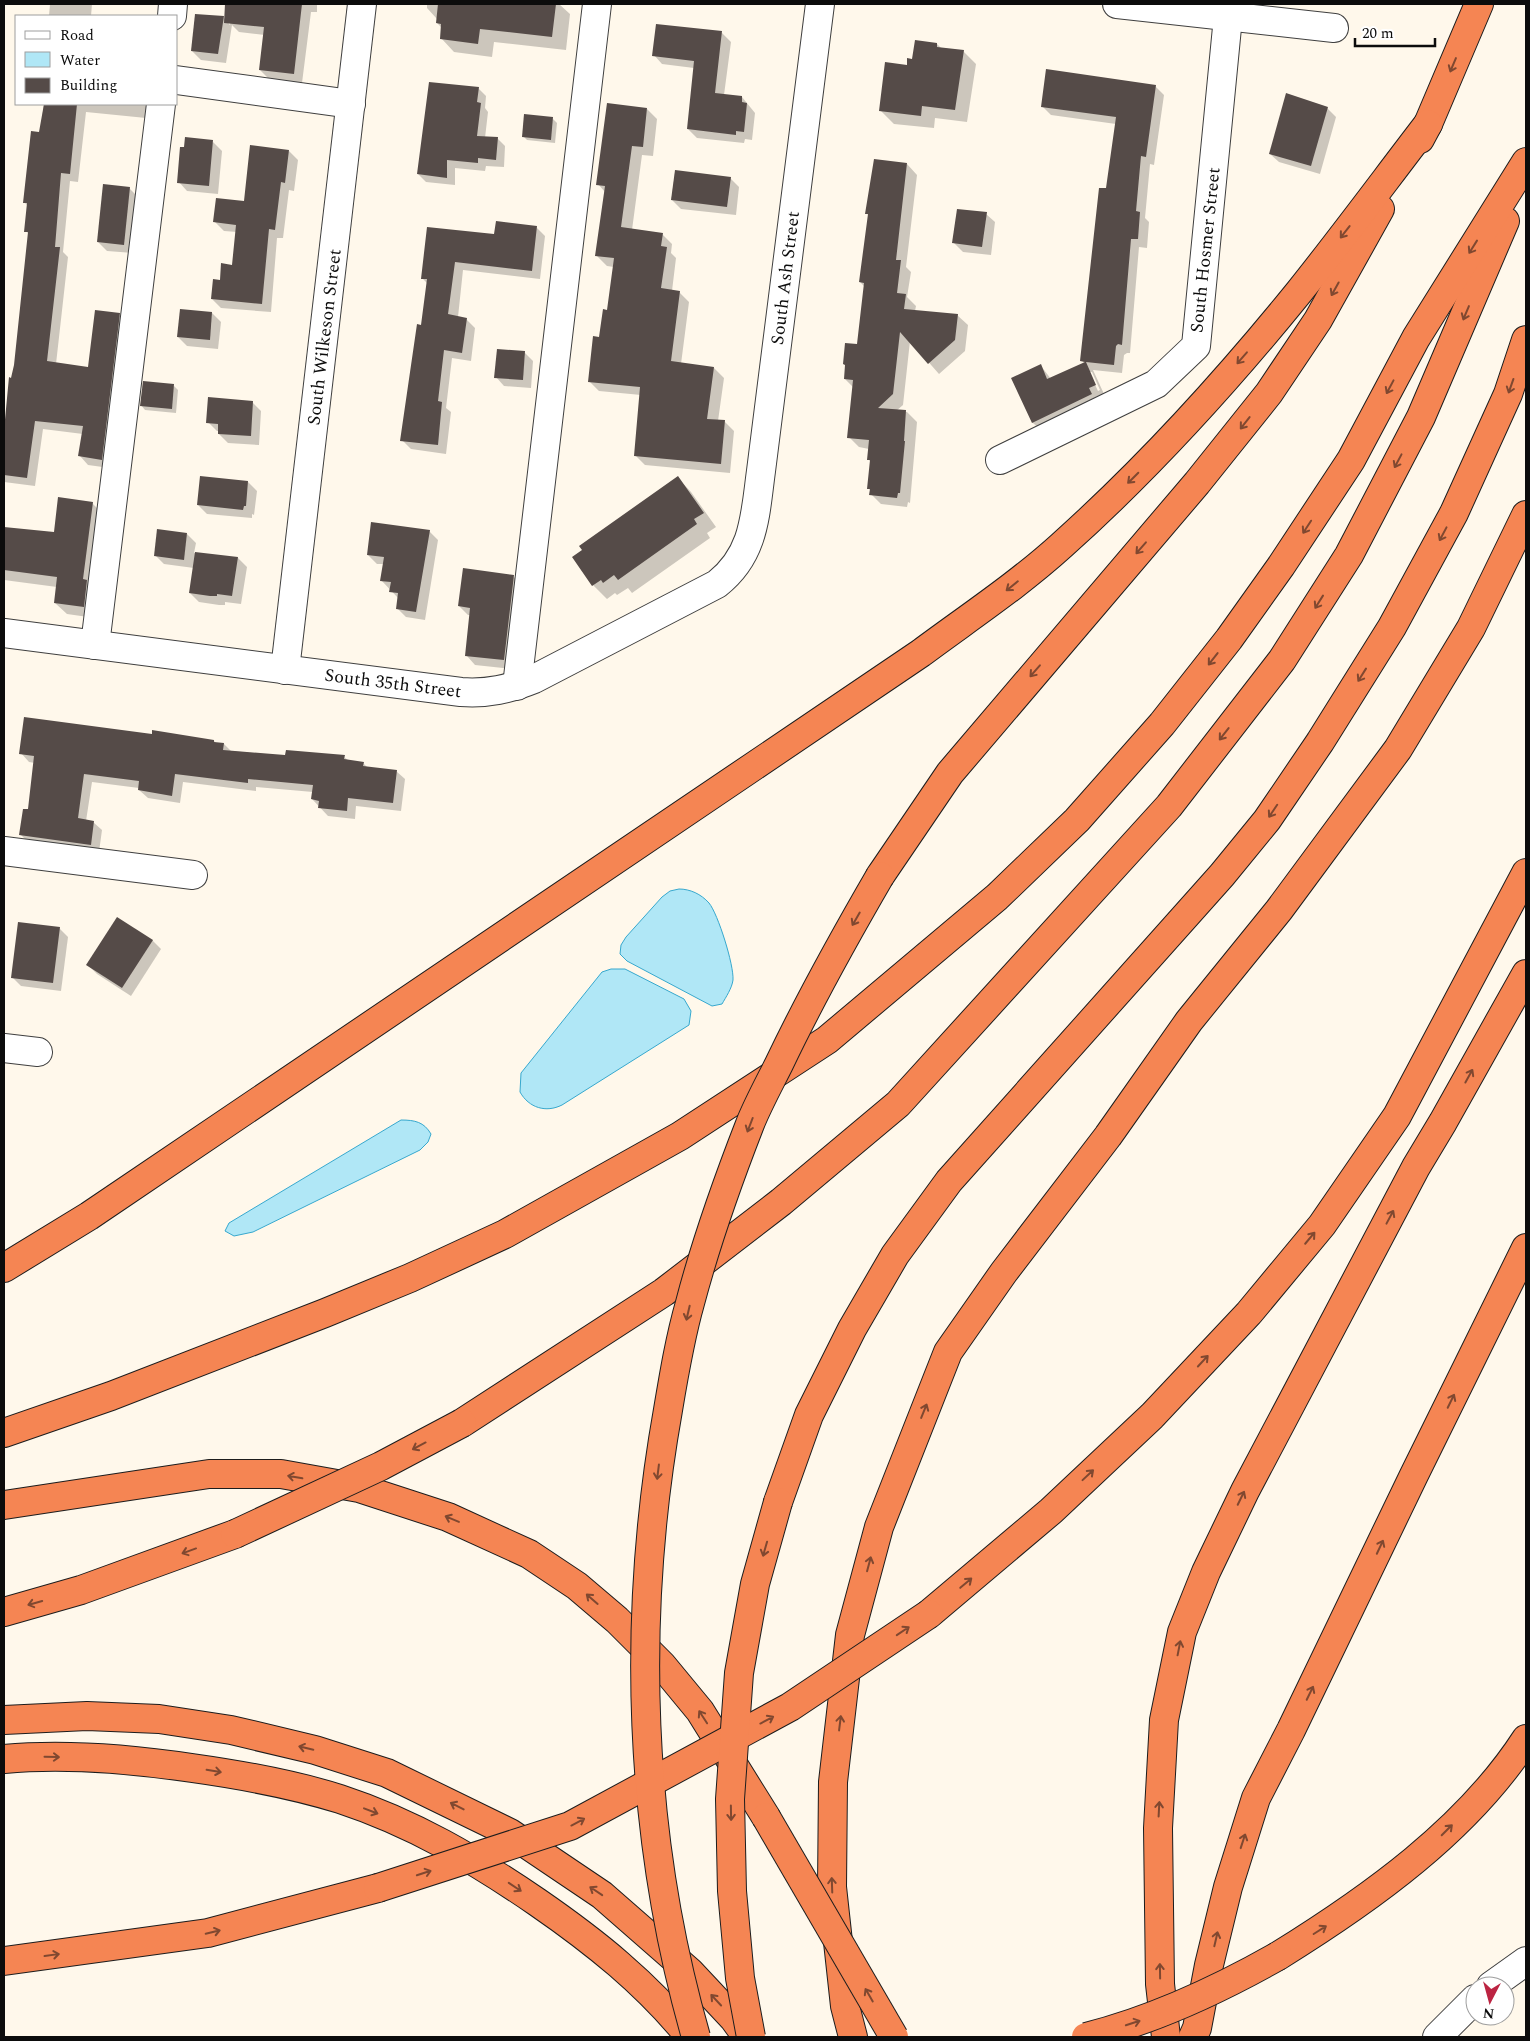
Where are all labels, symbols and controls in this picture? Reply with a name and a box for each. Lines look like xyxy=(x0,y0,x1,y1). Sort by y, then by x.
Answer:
legend xyxy=(15,15,178,105)
scale bar xyxy=(1355,15,1435,47)
text: 20 m xyxy=(1362,22,1394,45)
text: Road xyxy=(60,24,94,47)
text: Water xyxy=(60,49,100,72)
one-way arrow xyxy=(1448,57,1458,72)
text: Building xyxy=(60,74,117,97)
street label: South Hosmer Street xyxy=(1183,166,1228,334)
street label: South Ash Street xyxy=(764,210,807,346)
one-way arrow xyxy=(1340,225,1350,239)
one-way arrow xyxy=(1467,240,1477,254)
street label: South Wilkeson Street xyxy=(300,247,349,427)
one-way arrow xyxy=(1330,281,1340,295)
one-way arrow xyxy=(1460,305,1470,320)
one-way arrow xyxy=(1237,352,1248,365)
one-way arrow xyxy=(1505,378,1515,394)
one-way arrow xyxy=(1385,379,1394,394)
one-way arrow xyxy=(1239,416,1250,429)
one-way arrow xyxy=(1393,453,1403,468)
one-way arrow xyxy=(1127,472,1139,484)
one-way arrow xyxy=(1302,519,1312,533)
one-way arrow xyxy=(1438,526,1447,541)
one-way arrow xyxy=(1135,542,1147,555)
one-way arrow xyxy=(1005,580,1018,591)
one-way arrow xyxy=(1313,595,1324,609)
one-way arrow xyxy=(1208,652,1219,665)
street label: South 35th Street xyxy=(323,662,463,705)
one-way arrow xyxy=(1029,665,1041,678)
one-way arrow xyxy=(1357,668,1367,682)
one-way arrow xyxy=(1219,727,1230,740)
one-way arrow xyxy=(1268,803,1278,817)
one-way arrow xyxy=(850,911,860,925)
one-way arrow xyxy=(1465,1069,1475,1083)
one-way arrow xyxy=(745,1117,754,1133)
one-way arrow xyxy=(1386,1210,1395,1225)
one-way arrow xyxy=(1305,1232,1316,1245)
one-way arrow xyxy=(683,1304,692,1320)
one-way arrow xyxy=(1197,1354,1209,1367)
one-way arrow xyxy=(1447,1394,1457,1409)
one-way arrow xyxy=(920,1404,930,1419)
one-way arrow xyxy=(411,1441,426,1451)
one-way arrow xyxy=(653,1464,663,1480)
one-way arrow xyxy=(1082,1469,1095,1481)
one-way arrow xyxy=(288,1471,304,1481)
one-way arrow xyxy=(1236,1491,1246,1506)
one-way arrow xyxy=(445,1513,460,1523)
one-way arrow xyxy=(1376,1540,1385,1555)
one-way arrow xyxy=(759,1541,769,1557)
one-way arrow xyxy=(182,1547,197,1556)
one-way arrow xyxy=(865,1556,875,1572)
one-way arrow xyxy=(960,1577,973,1588)
one-way arrow xyxy=(586,1593,599,1605)
one-way arrow xyxy=(27,1599,43,1609)
one-way arrow xyxy=(896,1626,910,1636)
one-way arrow xyxy=(1174,1640,1184,1656)
one-way arrow xyxy=(1305,1686,1315,1701)
one-way arrow xyxy=(698,1710,708,1724)
one-way arrow xyxy=(759,1714,774,1724)
one-way arrow xyxy=(835,1715,845,1731)
one-way arrow xyxy=(299,1743,315,1752)
one-way arrow xyxy=(44,1752,60,1762)
one-way arrow xyxy=(206,1767,222,1777)
one-way arrow xyxy=(450,1801,465,1811)
one-way arrow xyxy=(1155,1801,1164,1817)
one-way arrow xyxy=(726,1805,735,1821)
one-way arrow xyxy=(363,1807,378,1816)
one-way arrow xyxy=(570,1816,585,1826)
one-way arrow xyxy=(1441,1824,1453,1836)
one-way arrow xyxy=(1238,1833,1248,1849)
one-way arrow xyxy=(416,1868,432,1878)
one-way arrow xyxy=(827,1877,837,1894)
one-way arrow xyxy=(507,1882,521,1892)
one-way arrow xyxy=(589,1886,603,1896)
one-way arrow xyxy=(1312,1925,1326,1935)
one-way arrow xyxy=(204,1927,220,1936)
one-way arrow xyxy=(1211,1931,1221,1947)
one-way arrow xyxy=(44,1950,60,1960)
one-way arrow xyxy=(1155,1964,1164,1980)
north arrow xyxy=(1465,1976,1515,2026)
one-way arrow xyxy=(864,1989,874,2003)
one-way arrow xyxy=(710,1993,722,2006)
text: N xyxy=(1482,2002,1495,2024)
one-way arrow xyxy=(1125,2017,1141,2027)

